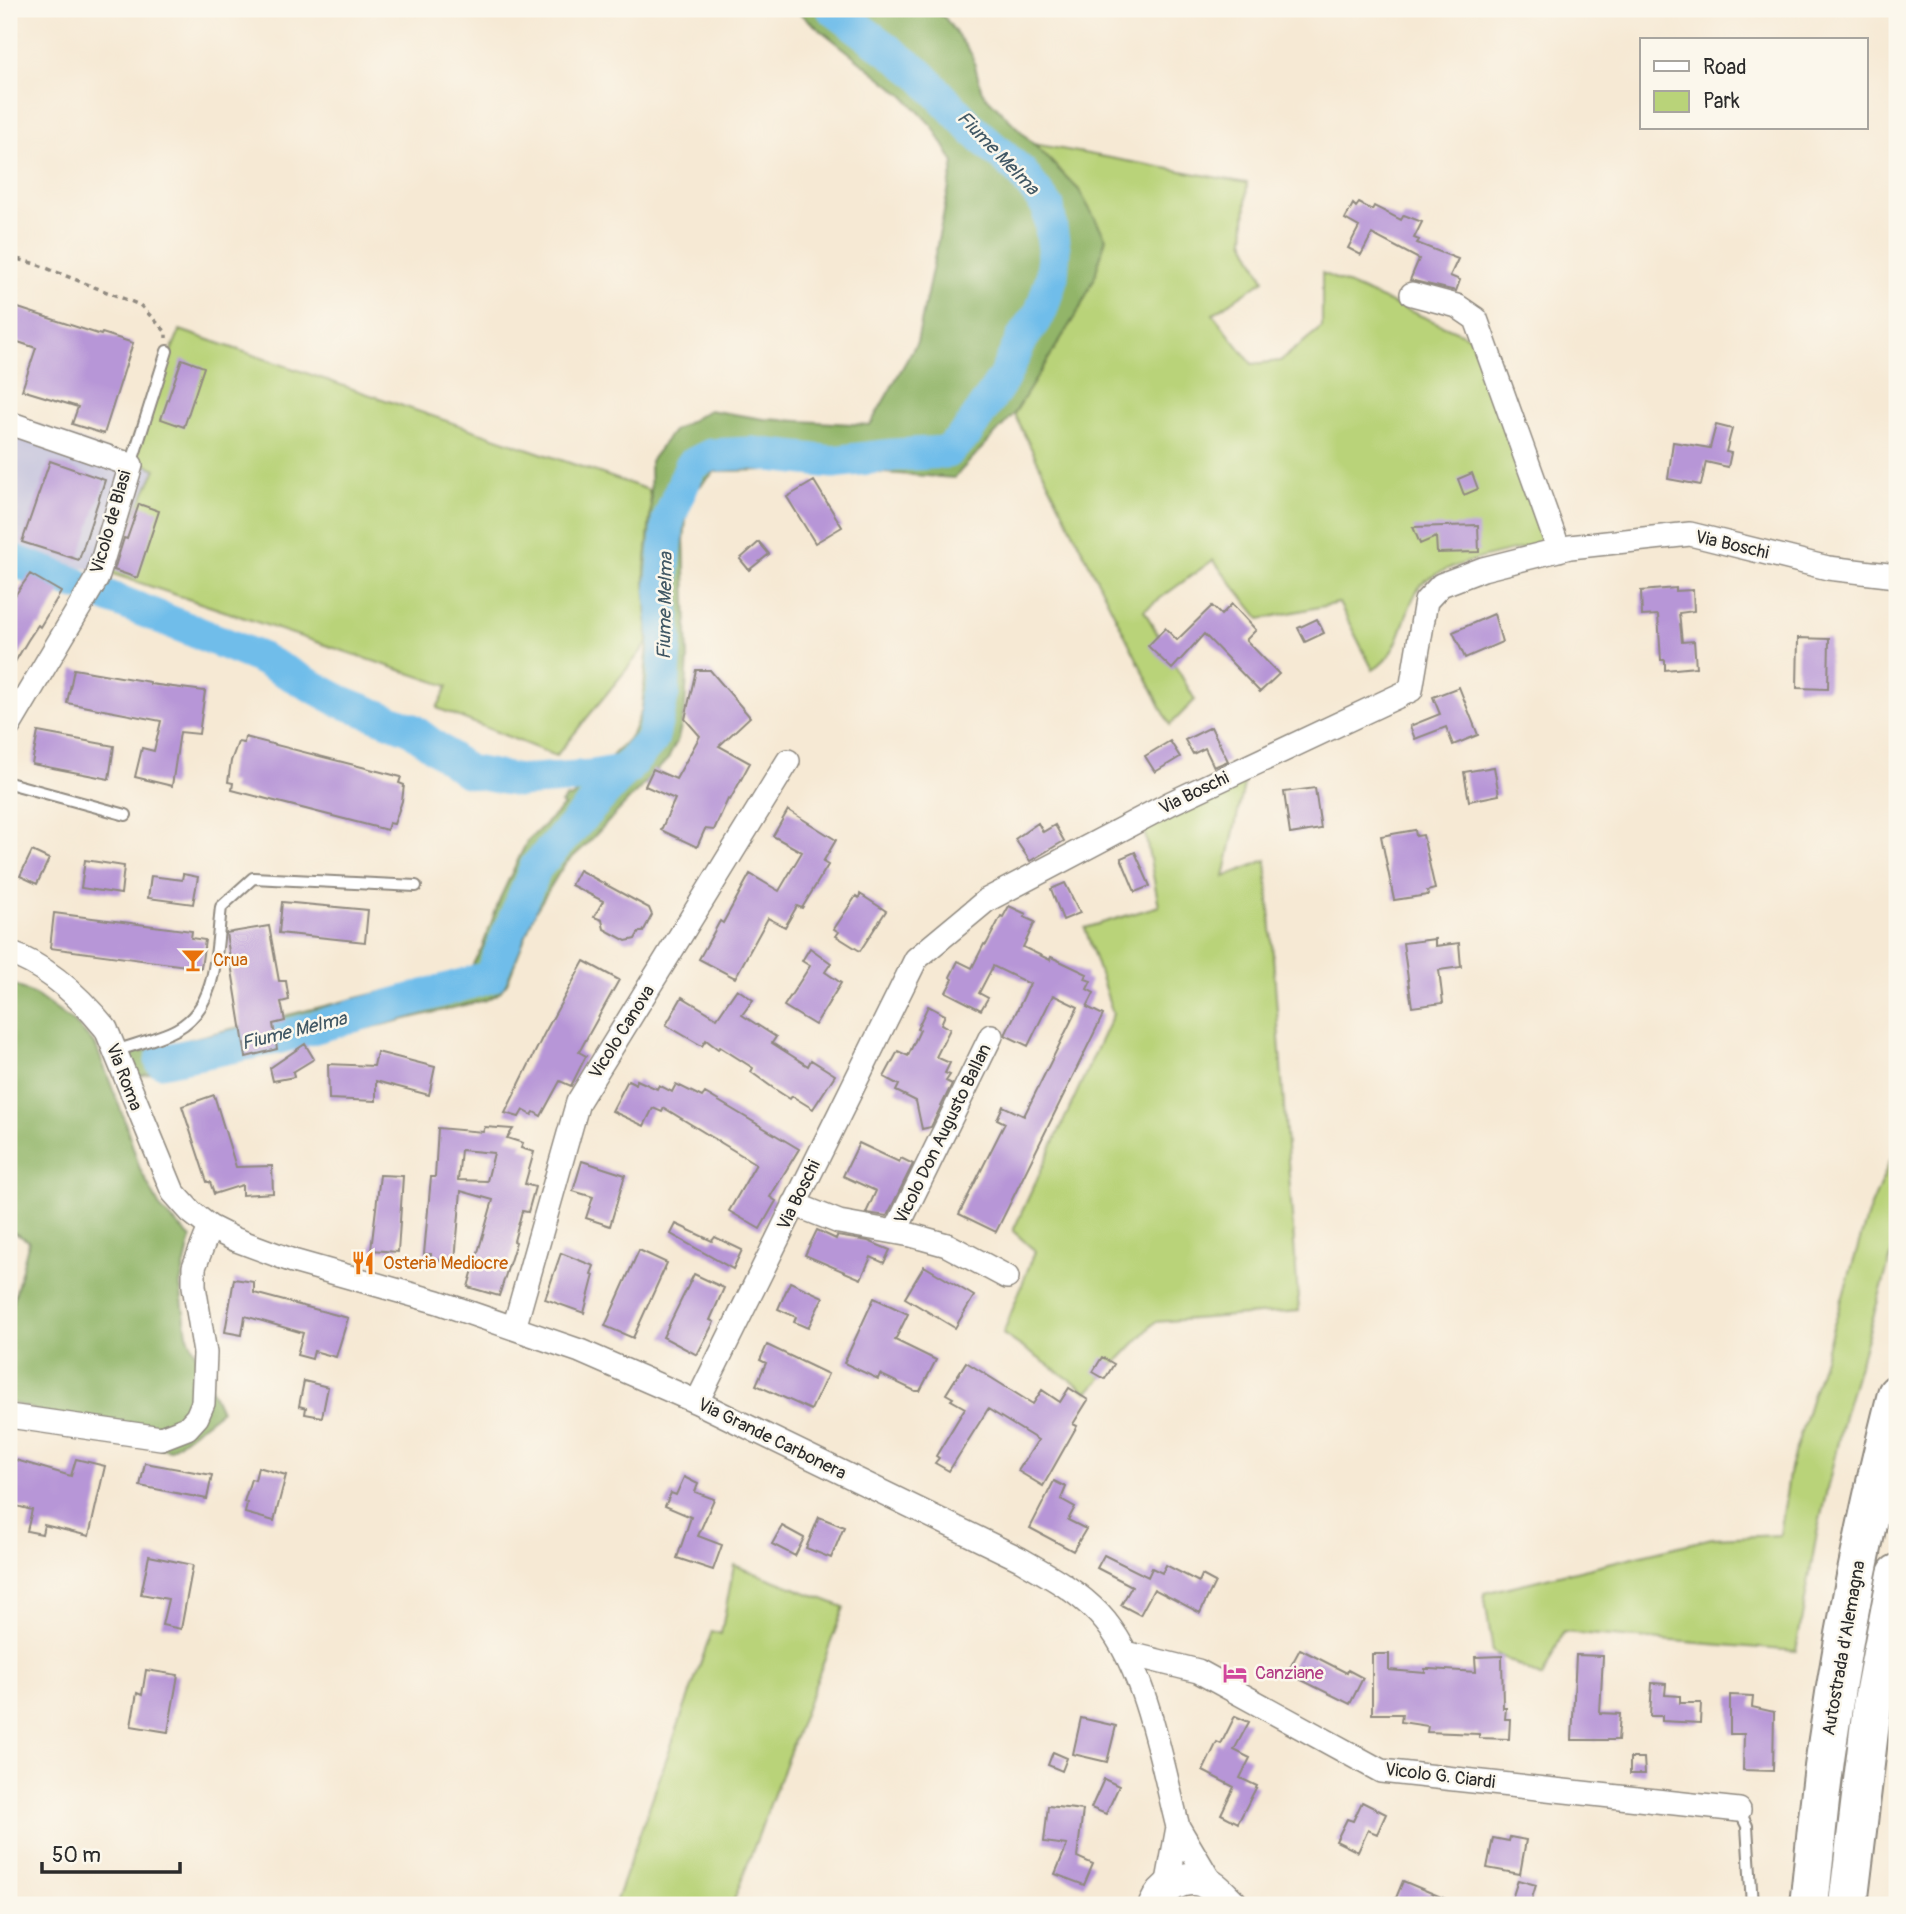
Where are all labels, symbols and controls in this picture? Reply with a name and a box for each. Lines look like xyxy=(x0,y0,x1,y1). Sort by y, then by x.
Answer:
legend xyxy=(1640,38,1868,130)
text: Road xyxy=(1703,54,1747,81)
text: Park xyxy=(1703,88,1740,115)
water label: Fiume Melma xyxy=(952,106,1045,201)
street label: Vicolo de Blasi xyxy=(85,468,137,576)
street label: Via Boschi xyxy=(1693,525,1771,565)
water label: Fiume Melma xyxy=(652,551,678,660)
street label: Via Boschi xyxy=(1155,766,1233,820)
bar icon: Crua xyxy=(179,946,207,974)
place label: Crua xyxy=(213,949,248,972)
street label: Vicolo Canova xyxy=(584,981,660,1083)
water label: Fiume Melma xyxy=(239,1006,350,1056)
street label: Via Roma xyxy=(101,1040,147,1114)
street label: Vicolo Don Augusto Ballan xyxy=(889,1040,997,1228)
street label: Via Boschi xyxy=(772,1156,826,1234)
restaurant icon: Osteria Mediocre xyxy=(349,1249,377,1277)
place label: Osteria Mediocre xyxy=(383,1252,508,1275)
street label: Via Grande Carbonera xyxy=(694,1393,850,1485)
street label: Autostrada d'Alemagna xyxy=(1817,1559,1871,1737)
hotel icon: Canziane xyxy=(1221,1659,1249,1687)
place label: Canziane xyxy=(1255,1662,1324,1685)
street label: Vicolo G. Ciardi xyxy=(1383,1758,1497,1794)
scale bar xyxy=(42,1830,180,1874)
text: 50 m xyxy=(52,1842,101,1869)

